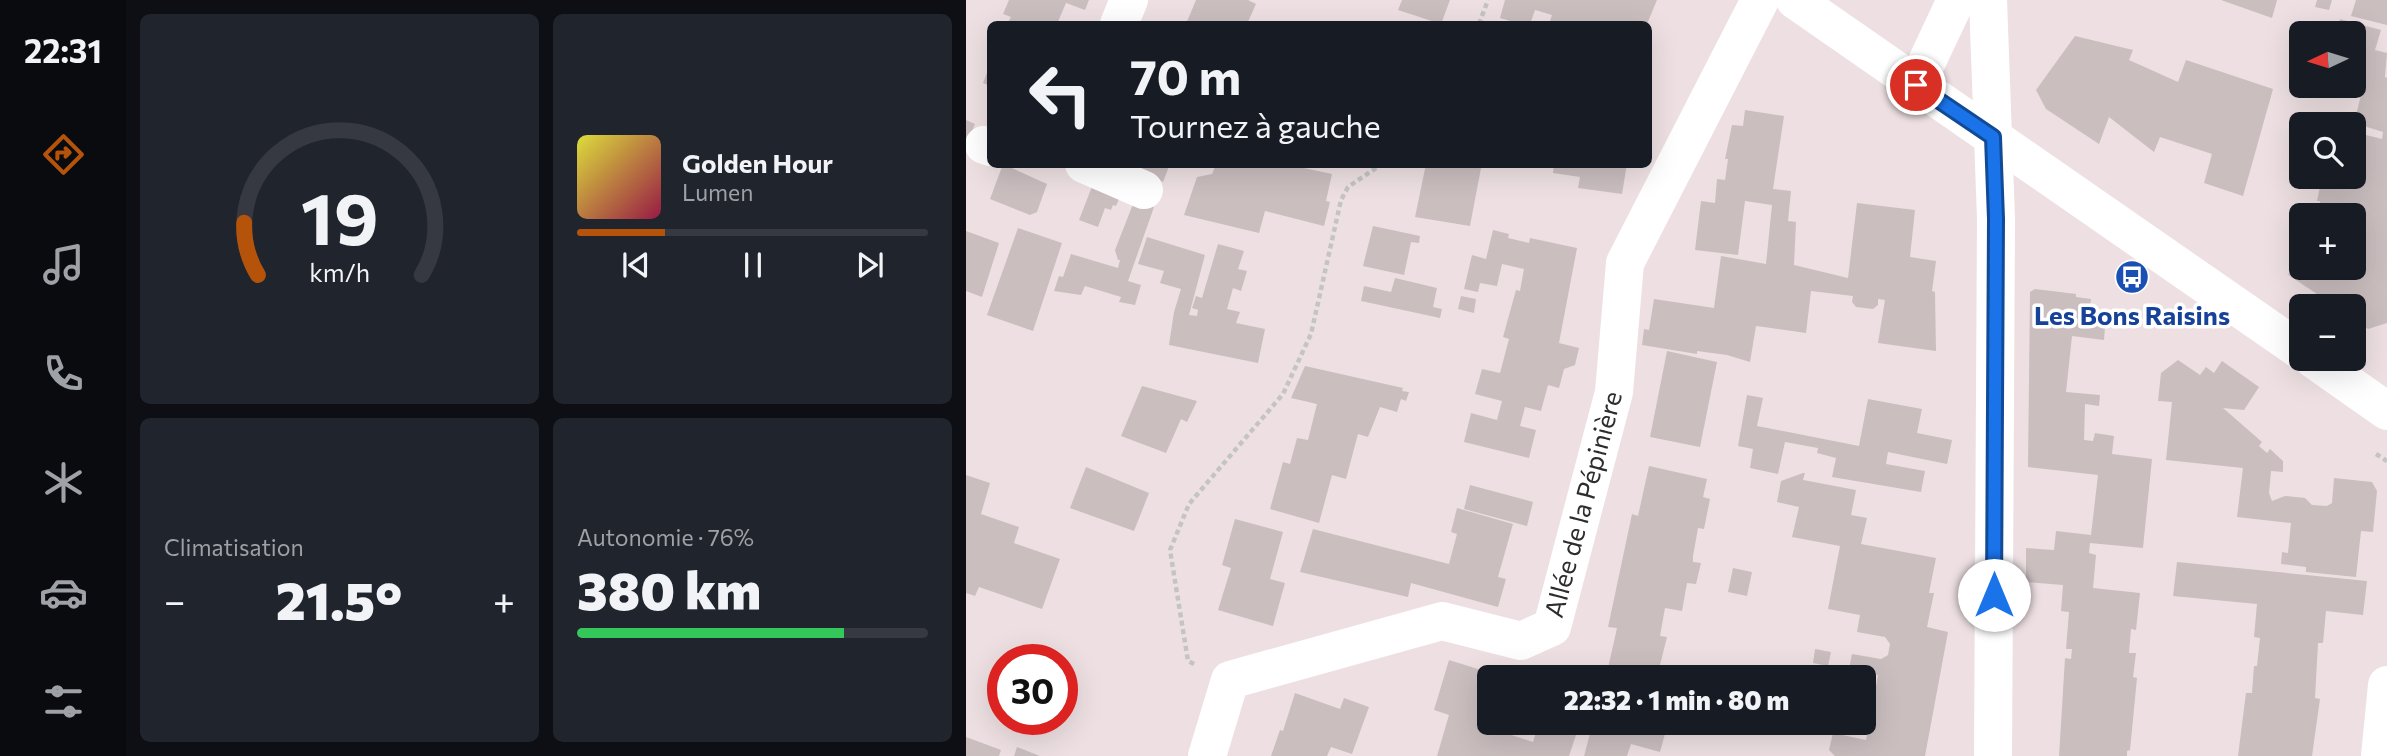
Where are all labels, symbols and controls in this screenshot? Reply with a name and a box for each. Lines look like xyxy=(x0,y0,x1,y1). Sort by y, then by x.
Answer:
north arrow xyxy=(2289,21,2366,98)
map controls xyxy=(2289,21,2366,371)
text: 22:31 xyxy=(24,30,102,70)
text: 70 m xyxy=(1130,45,1241,105)
icon: left xyxy=(1015,49,1106,140)
pin xyxy=(1886,55,1946,115)
icon: arrive xyxy=(1897,66,1935,104)
text: Tournez à gauche xyxy=(1130,105,1381,145)
button: search xyxy=(2289,112,2366,189)
icon: directions xyxy=(39,130,88,179)
text: Golden Hour xyxy=(682,147,833,178)
text: 19 xyxy=(301,172,378,261)
text: Lumen xyxy=(682,178,753,206)
button: + xyxy=(2289,203,2366,280)
icon: music xyxy=(39,240,88,289)
icon: previous xyxy=(617,246,655,284)
icon: pause xyxy=(734,246,772,284)
icon: next xyxy=(851,246,889,284)
text: km/h xyxy=(309,257,370,287)
bus stop icon: Les Bons Raisins xyxy=(2113,258,2151,296)
button: − xyxy=(2289,294,2366,371)
place label: Les Bons Raisins xyxy=(2034,299,2230,330)
icon: phone xyxy=(39,349,88,398)
street label: Allée de la Pépinière xyxy=(1537,387,1627,621)
icon: climate xyxy=(39,458,88,507)
text: Autonomie · 76% xyxy=(577,523,754,551)
text: Climatisation xyxy=(164,533,304,561)
text: 380 km xyxy=(577,557,761,621)
position arrow xyxy=(1957,558,2031,632)
text: 21.5° xyxy=(276,567,402,631)
icon: car xyxy=(39,568,88,617)
text: − xyxy=(164,576,186,623)
text: + xyxy=(493,576,515,623)
speed limit sign: 30 xyxy=(987,644,1078,735)
icon: filters xyxy=(39,677,88,726)
text: 22:32 · 1 min · 80 m xyxy=(1564,684,1789,715)

